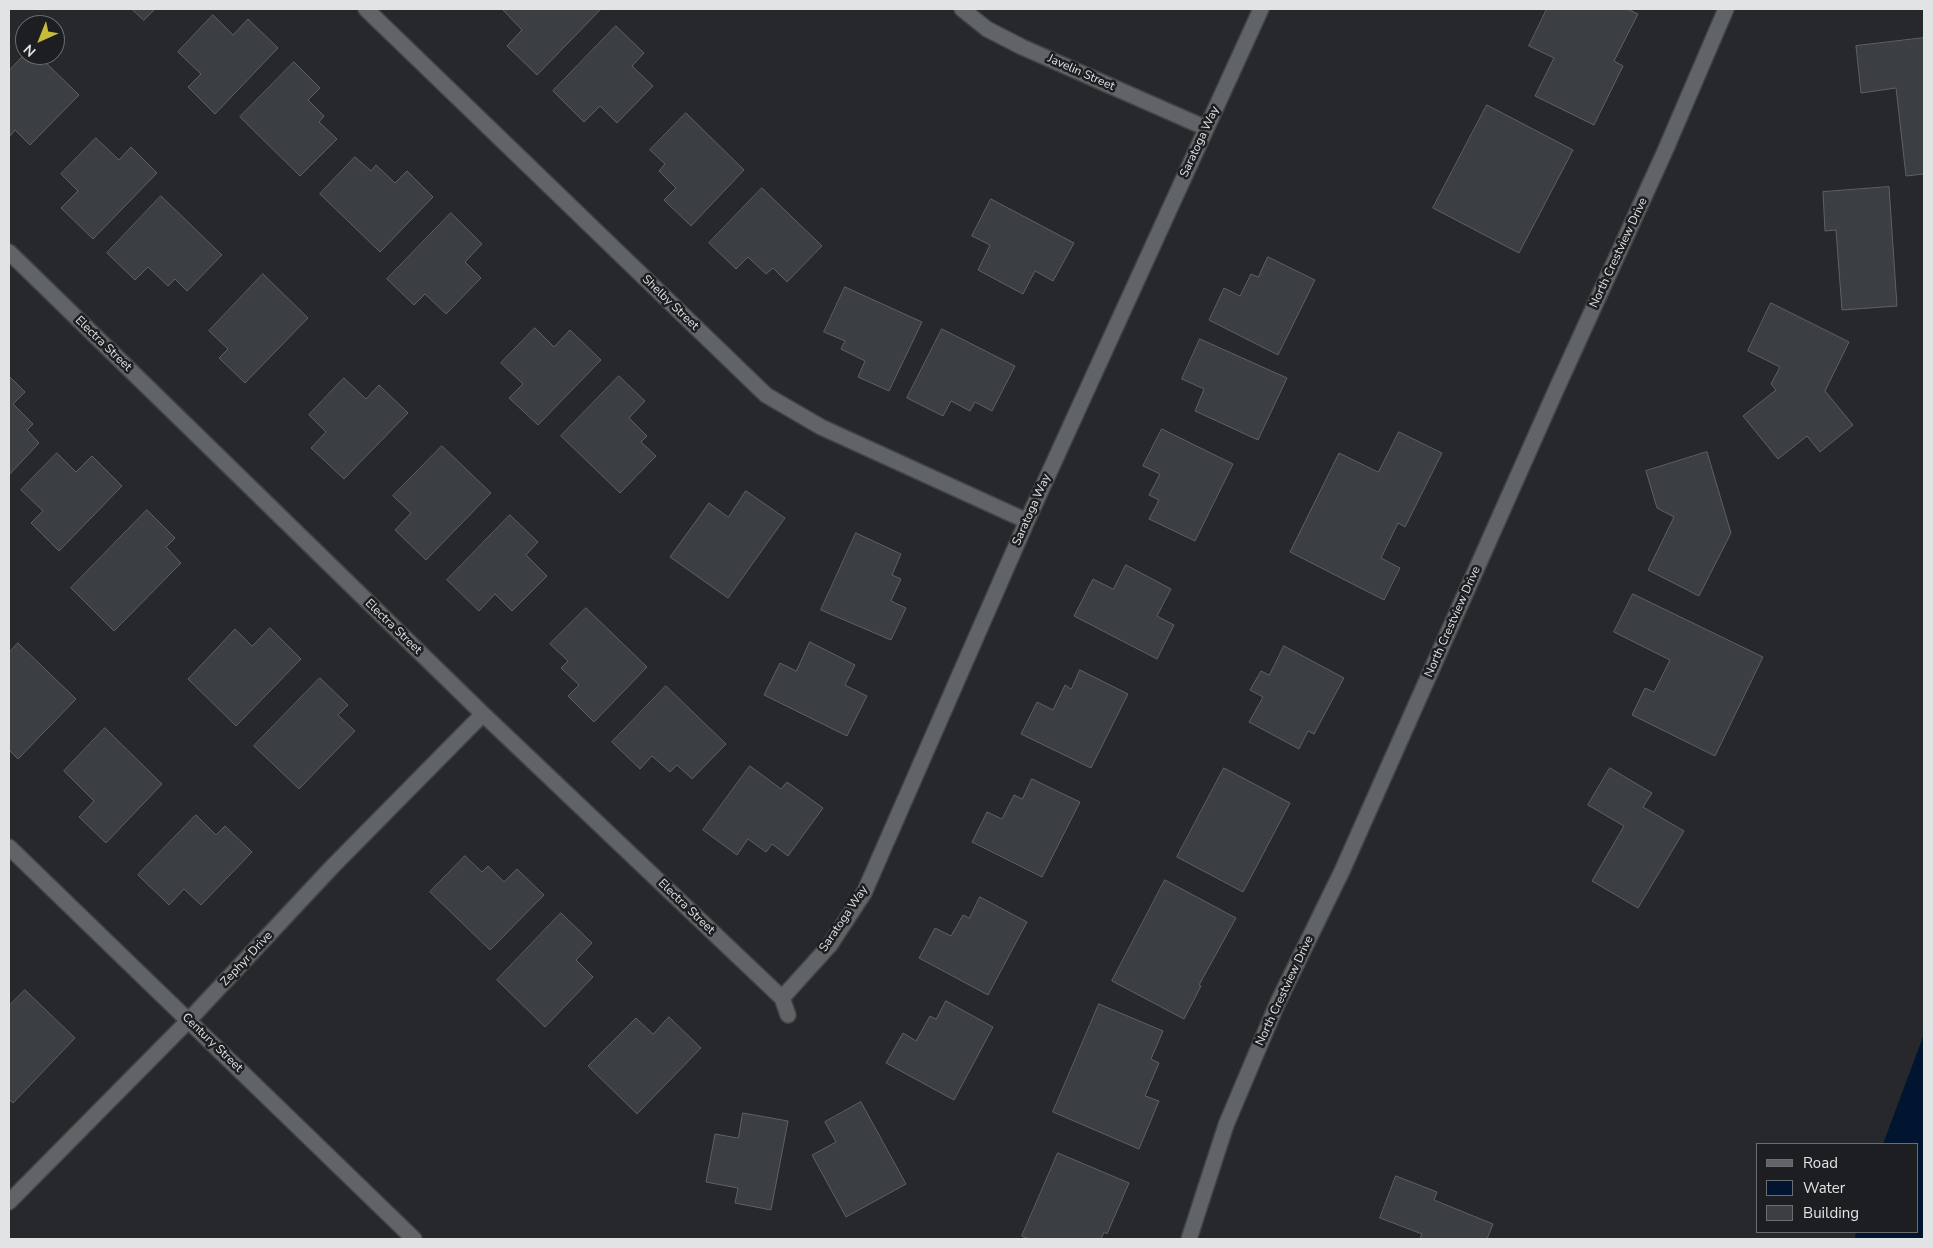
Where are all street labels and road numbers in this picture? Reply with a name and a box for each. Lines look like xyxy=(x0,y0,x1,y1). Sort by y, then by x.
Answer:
street label: Javelin Street xyxy=(1045,52,1117,94)
street label: Saratoga Way xyxy=(1177,104,1223,180)
street label: North Crestview Drive xyxy=(1587,196,1651,310)
street label: Shelby Street xyxy=(639,272,701,334)
street label: Electra Street xyxy=(72,313,134,375)
street label: Saratoga Way xyxy=(1010,472,1054,548)
street label: North Crestview Drive xyxy=(1422,564,1484,680)
street label: Electra Street xyxy=(362,596,424,658)
street label: Electra Street xyxy=(655,876,717,938)
street label: Saratoga Way xyxy=(817,883,871,955)
street label: Zephyr Drive xyxy=(218,929,276,989)
street label: North Crestview Drive xyxy=(1253,934,1317,1048)
street label: Century Street xyxy=(179,1011,245,1075)

